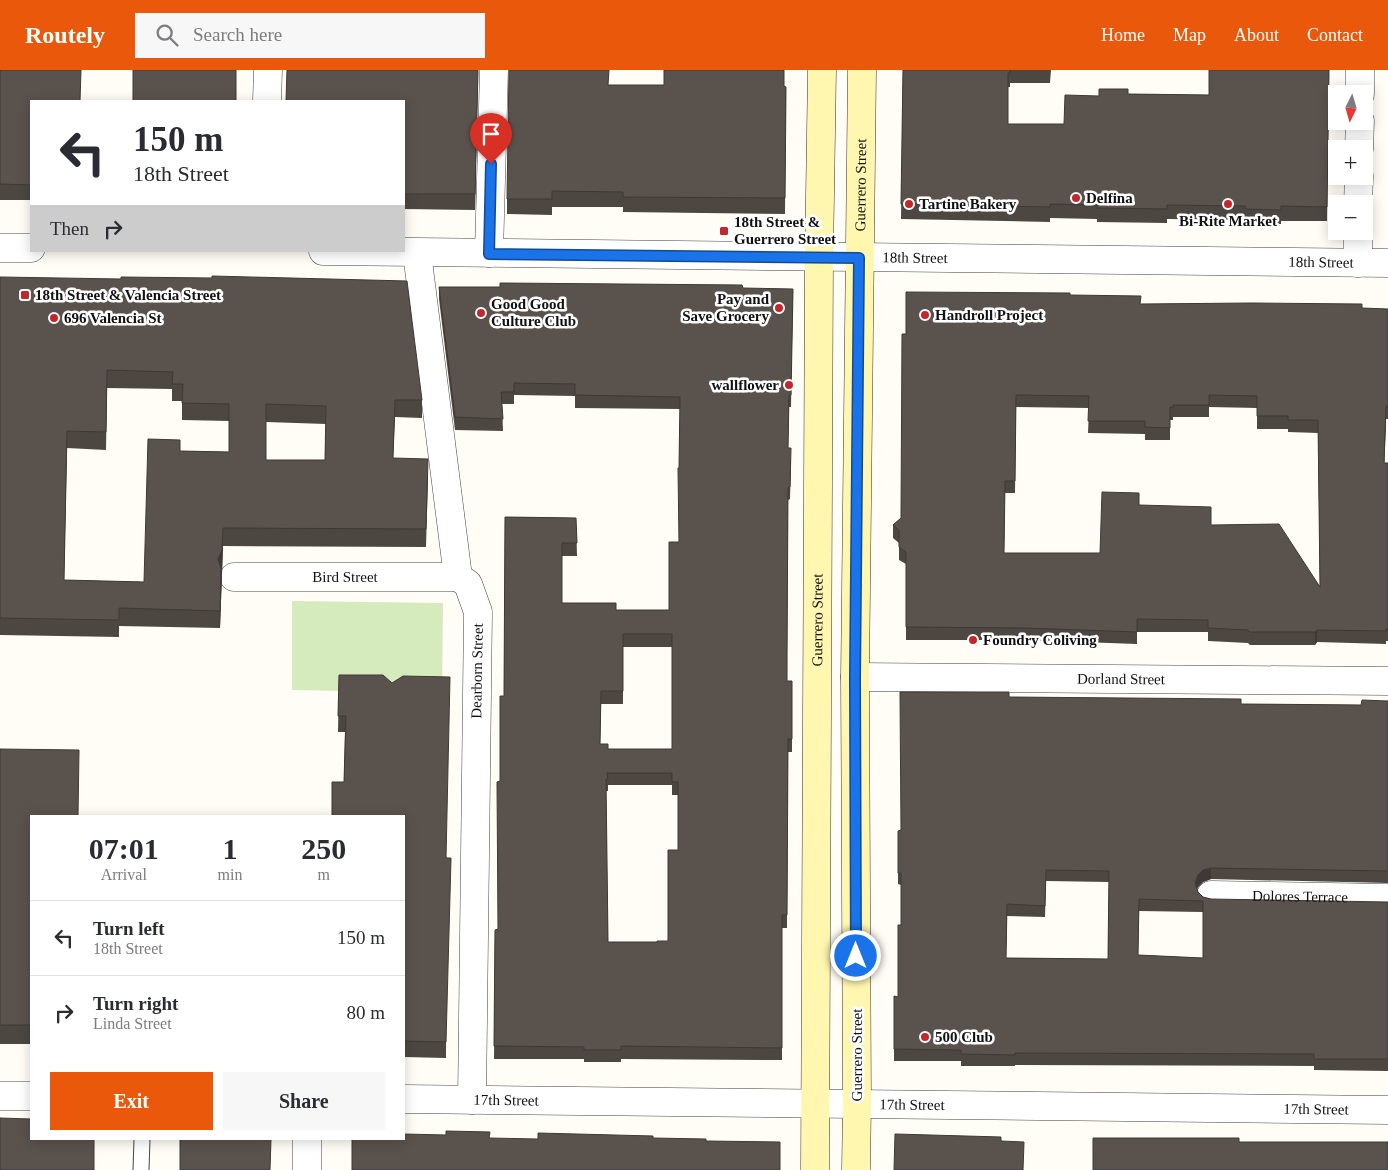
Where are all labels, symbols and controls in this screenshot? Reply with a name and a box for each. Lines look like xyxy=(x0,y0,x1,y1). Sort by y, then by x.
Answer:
search box xyxy=(135,13,485,58)
icon: search xyxy=(153,21,181,49)
text: Routely xyxy=(25,22,105,48)
text: Search here xyxy=(193,24,282,45)
text: Home xyxy=(1101,25,1145,45)
text: Map xyxy=(1173,25,1206,45)
text: About xyxy=(1234,25,1279,45)
text: Contact xyxy=(1307,25,1363,45)
north arrow xyxy=(1328,85,1372,130)
map controls xyxy=(1328,85,1373,240)
pin xyxy=(470,113,512,164)
icon: left xyxy=(50,120,115,185)
text: 150 m xyxy=(133,120,223,159)
icon: arrive xyxy=(477,120,505,148)
street label: Guerrero Street xyxy=(852,138,869,232)
button: + xyxy=(1328,140,1373,185)
text: 18th Street xyxy=(133,161,229,186)
place label: Delfina xyxy=(1086,190,1133,206)
marker: Delfina xyxy=(1070,192,1082,204)
button: − xyxy=(1328,195,1373,240)
place label: Tartine Bakery xyxy=(919,196,1017,212)
marker: Tartine Bakery xyxy=(903,198,915,210)
marker: Bi-Rite Market xyxy=(1222,198,1234,210)
place label: Bi-Rite Market xyxy=(1179,213,1277,229)
place label: 18th Street & Guerrero Street xyxy=(734,214,836,247)
icon: right xyxy=(99,215,127,243)
text: Then xyxy=(50,218,89,239)
marker: 18th Street & Guerrero Street xyxy=(718,225,730,237)
street label: 18th Street xyxy=(882,249,949,266)
street label: 18th Street xyxy=(1288,254,1355,271)
place label: 18th Street & Valencia Street xyxy=(35,287,221,303)
marker: 18th Street & Valencia Street xyxy=(19,289,31,301)
place label: Pay and Save Grocery xyxy=(682,291,770,324)
place label: Good Good Culture Club xyxy=(491,296,576,329)
marker: Pay and Save Grocery xyxy=(773,302,785,314)
marker: Good Good Culture Club xyxy=(475,307,487,319)
place label: Handroll Project xyxy=(935,307,1043,323)
marker: Handroll Project xyxy=(919,309,931,321)
place label: 696 Valencia St xyxy=(64,310,162,326)
marker: 696 Valencia St xyxy=(48,312,60,324)
place label: wallflower xyxy=(712,377,779,393)
marker: wallflower xyxy=(783,379,795,391)
street label: Bird Street xyxy=(312,569,379,585)
street label: Guerrero Street xyxy=(809,573,826,667)
street label: Dearborn Street xyxy=(468,622,486,719)
place label: Foundry Coliving xyxy=(983,632,1097,648)
marker: Foundry Coliving xyxy=(967,634,979,646)
street label: Dorland Street xyxy=(1077,671,1166,687)
text: 07:01 xyxy=(89,832,159,865)
text: 1 xyxy=(222,832,237,865)
text: 250 xyxy=(301,832,346,865)
text: Arrival xyxy=(101,866,147,883)
text: min xyxy=(218,866,242,883)
text: m xyxy=(317,866,330,883)
street label: Dolores Terrace xyxy=(1252,888,1348,905)
text: Turn left xyxy=(93,918,165,939)
icon: left xyxy=(50,924,78,952)
text: 150 m xyxy=(337,927,385,948)
position arrow xyxy=(829,929,881,981)
text: 18th Street xyxy=(93,940,163,957)
text: Turn right xyxy=(93,993,178,1014)
icon: right xyxy=(50,999,78,1027)
text: 80 m xyxy=(346,1002,385,1023)
street label: Guerrero Street xyxy=(849,1008,865,1101)
text: Linda Street xyxy=(93,1015,172,1032)
place label: 500 Club xyxy=(935,1029,993,1045)
marker: 500 Club xyxy=(919,1031,931,1043)
button: Exit xyxy=(50,1072,213,1130)
button: Share xyxy=(223,1072,385,1130)
street label: 17th Street xyxy=(473,1092,540,1109)
street label: 17th Street xyxy=(879,1096,946,1113)
street label: 17th Street xyxy=(1283,1101,1350,1118)

